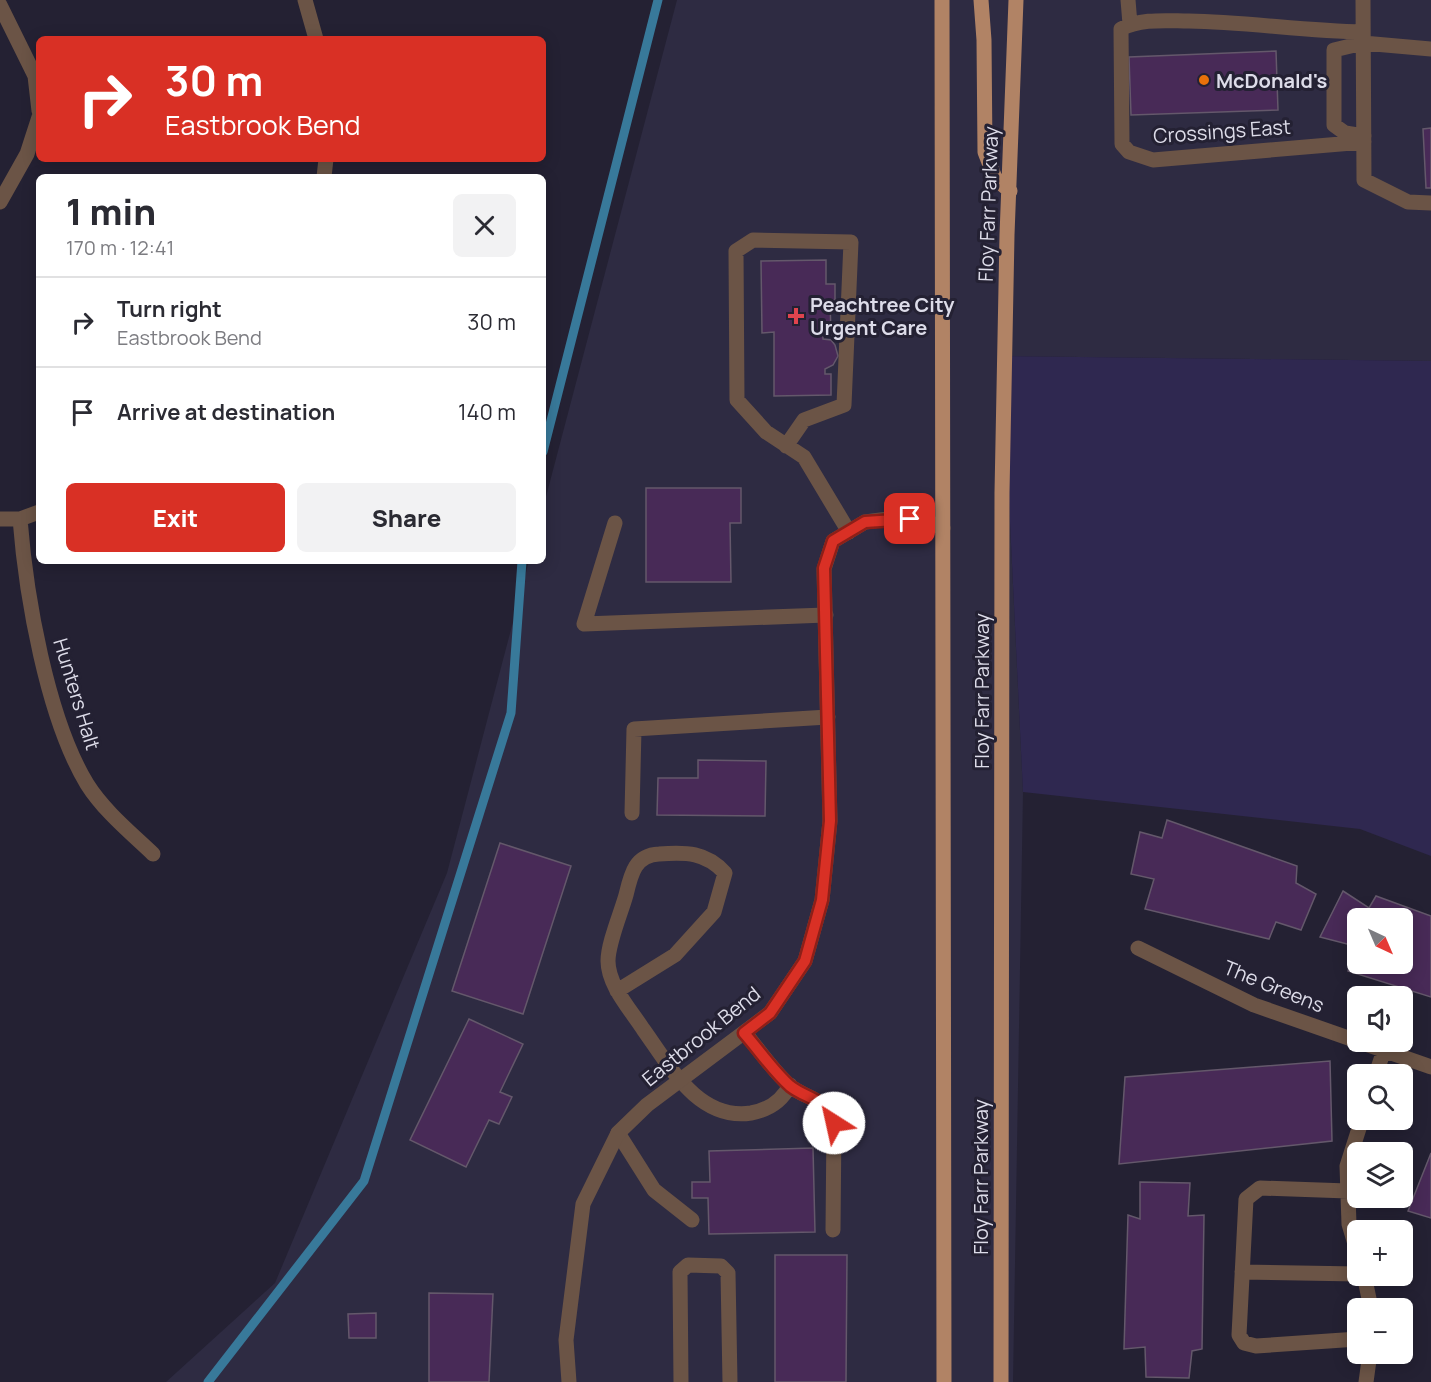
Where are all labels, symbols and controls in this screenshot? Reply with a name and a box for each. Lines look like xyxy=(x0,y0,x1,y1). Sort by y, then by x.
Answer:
text: 30 m xyxy=(165,51,263,109)
icon: right xyxy=(66,60,144,138)
place label: McDonald's xyxy=(1216,67,1328,94)
marker: McDonald's xyxy=(1197,73,1211,87)
text: Eastbrook Bend xyxy=(165,106,360,143)
street label: Crossings East xyxy=(1152,113,1292,149)
street label: Floy Farr Parkway xyxy=(972,125,1004,282)
text: 1 min xyxy=(66,187,156,236)
button: close xyxy=(453,194,516,257)
text: 170 m · 12:41 xyxy=(66,234,174,261)
place label: Peachtree City Urgent Care xyxy=(810,291,955,341)
text: Turn right xyxy=(117,294,222,324)
icon: right xyxy=(66,306,99,339)
text: 30 m xyxy=(467,307,516,337)
marker: Peachtree City Urgent Care xyxy=(787,307,805,325)
text: Eastbrook Bend xyxy=(117,324,262,351)
icon: arrive xyxy=(66,396,99,429)
text: Arrive at destination xyxy=(117,397,335,427)
text: 140 m xyxy=(458,397,516,427)
button: Exit xyxy=(66,483,285,552)
button: Share xyxy=(297,483,516,552)
pin xyxy=(884,493,935,544)
icon: arrive xyxy=(893,502,926,535)
street label: Floy Farr Parkway xyxy=(968,613,995,769)
street label: Hunters Halt xyxy=(47,635,107,753)
north arrow xyxy=(1347,908,1413,974)
map controls xyxy=(1347,908,1413,1364)
street label: The Greens xyxy=(1220,954,1328,1018)
street label: Eastbrook Bend xyxy=(636,980,766,1092)
button: sound xyxy=(1347,986,1413,1052)
button: search xyxy=(1347,1064,1413,1130)
position arrow xyxy=(802,1091,866,1155)
street label: Floy Farr Parkway xyxy=(967,1099,994,1255)
button: layers xyxy=(1347,1142,1413,1208)
button: + xyxy=(1347,1220,1413,1286)
button: − xyxy=(1347,1298,1413,1364)

